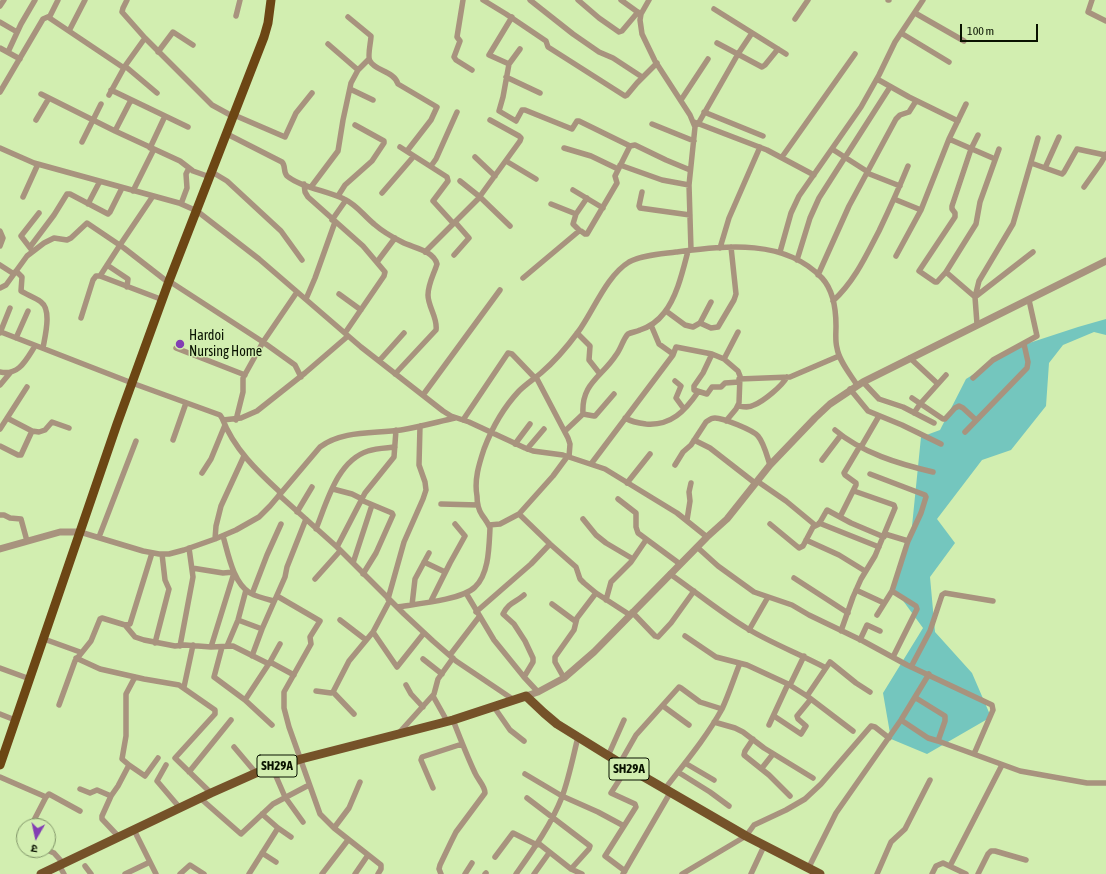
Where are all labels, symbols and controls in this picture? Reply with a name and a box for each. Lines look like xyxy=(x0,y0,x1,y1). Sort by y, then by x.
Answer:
scale bar xyxy=(962,16,1040,42)
text: 100 m xyxy=(967,24,994,38)
place label: Hardoi Nursing Home xyxy=(189,328,262,360)
marker: Hardoi Nursing Home xyxy=(174,338,186,350)
road number: SH29A xyxy=(257,755,297,777)
road number: SH29A xyxy=(609,758,649,780)
north arrow xyxy=(16,818,56,858)
text: उ xyxy=(30,842,38,855)

